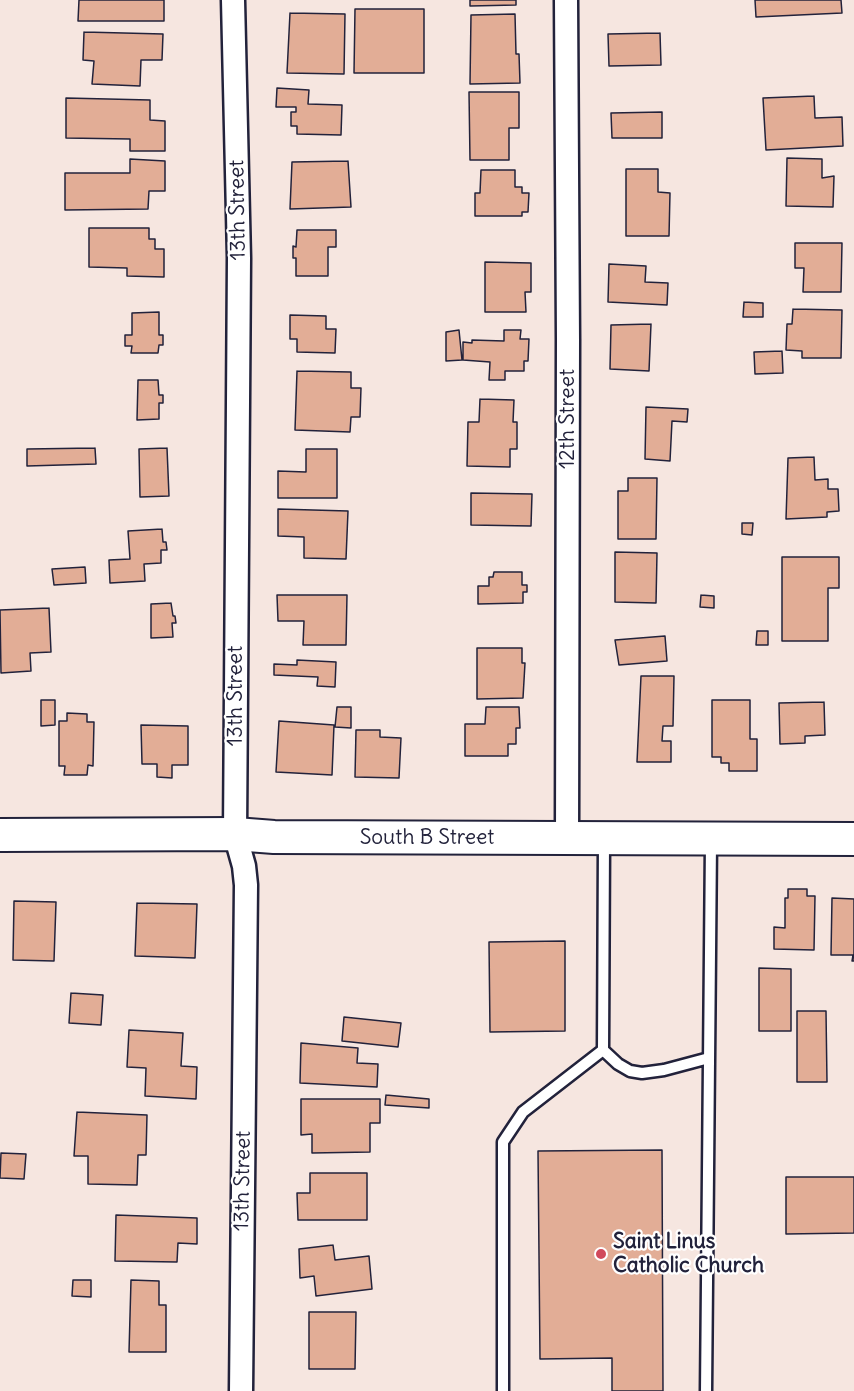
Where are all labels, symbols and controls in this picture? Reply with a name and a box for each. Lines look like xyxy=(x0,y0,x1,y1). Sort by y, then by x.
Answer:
street label: 13th Street xyxy=(225,160,251,260)
street label: 12th Street xyxy=(555,369,581,469)
street label: 13th Street xyxy=(223,646,249,746)
street label: South B Street xyxy=(360,825,494,851)
street label: 13th Street xyxy=(230,1131,256,1231)
place label: Saint Linus Catholic Church xyxy=(613,1229,764,1279)
marker: Saint Linus Catholic Church xyxy=(594,1247,608,1261)

